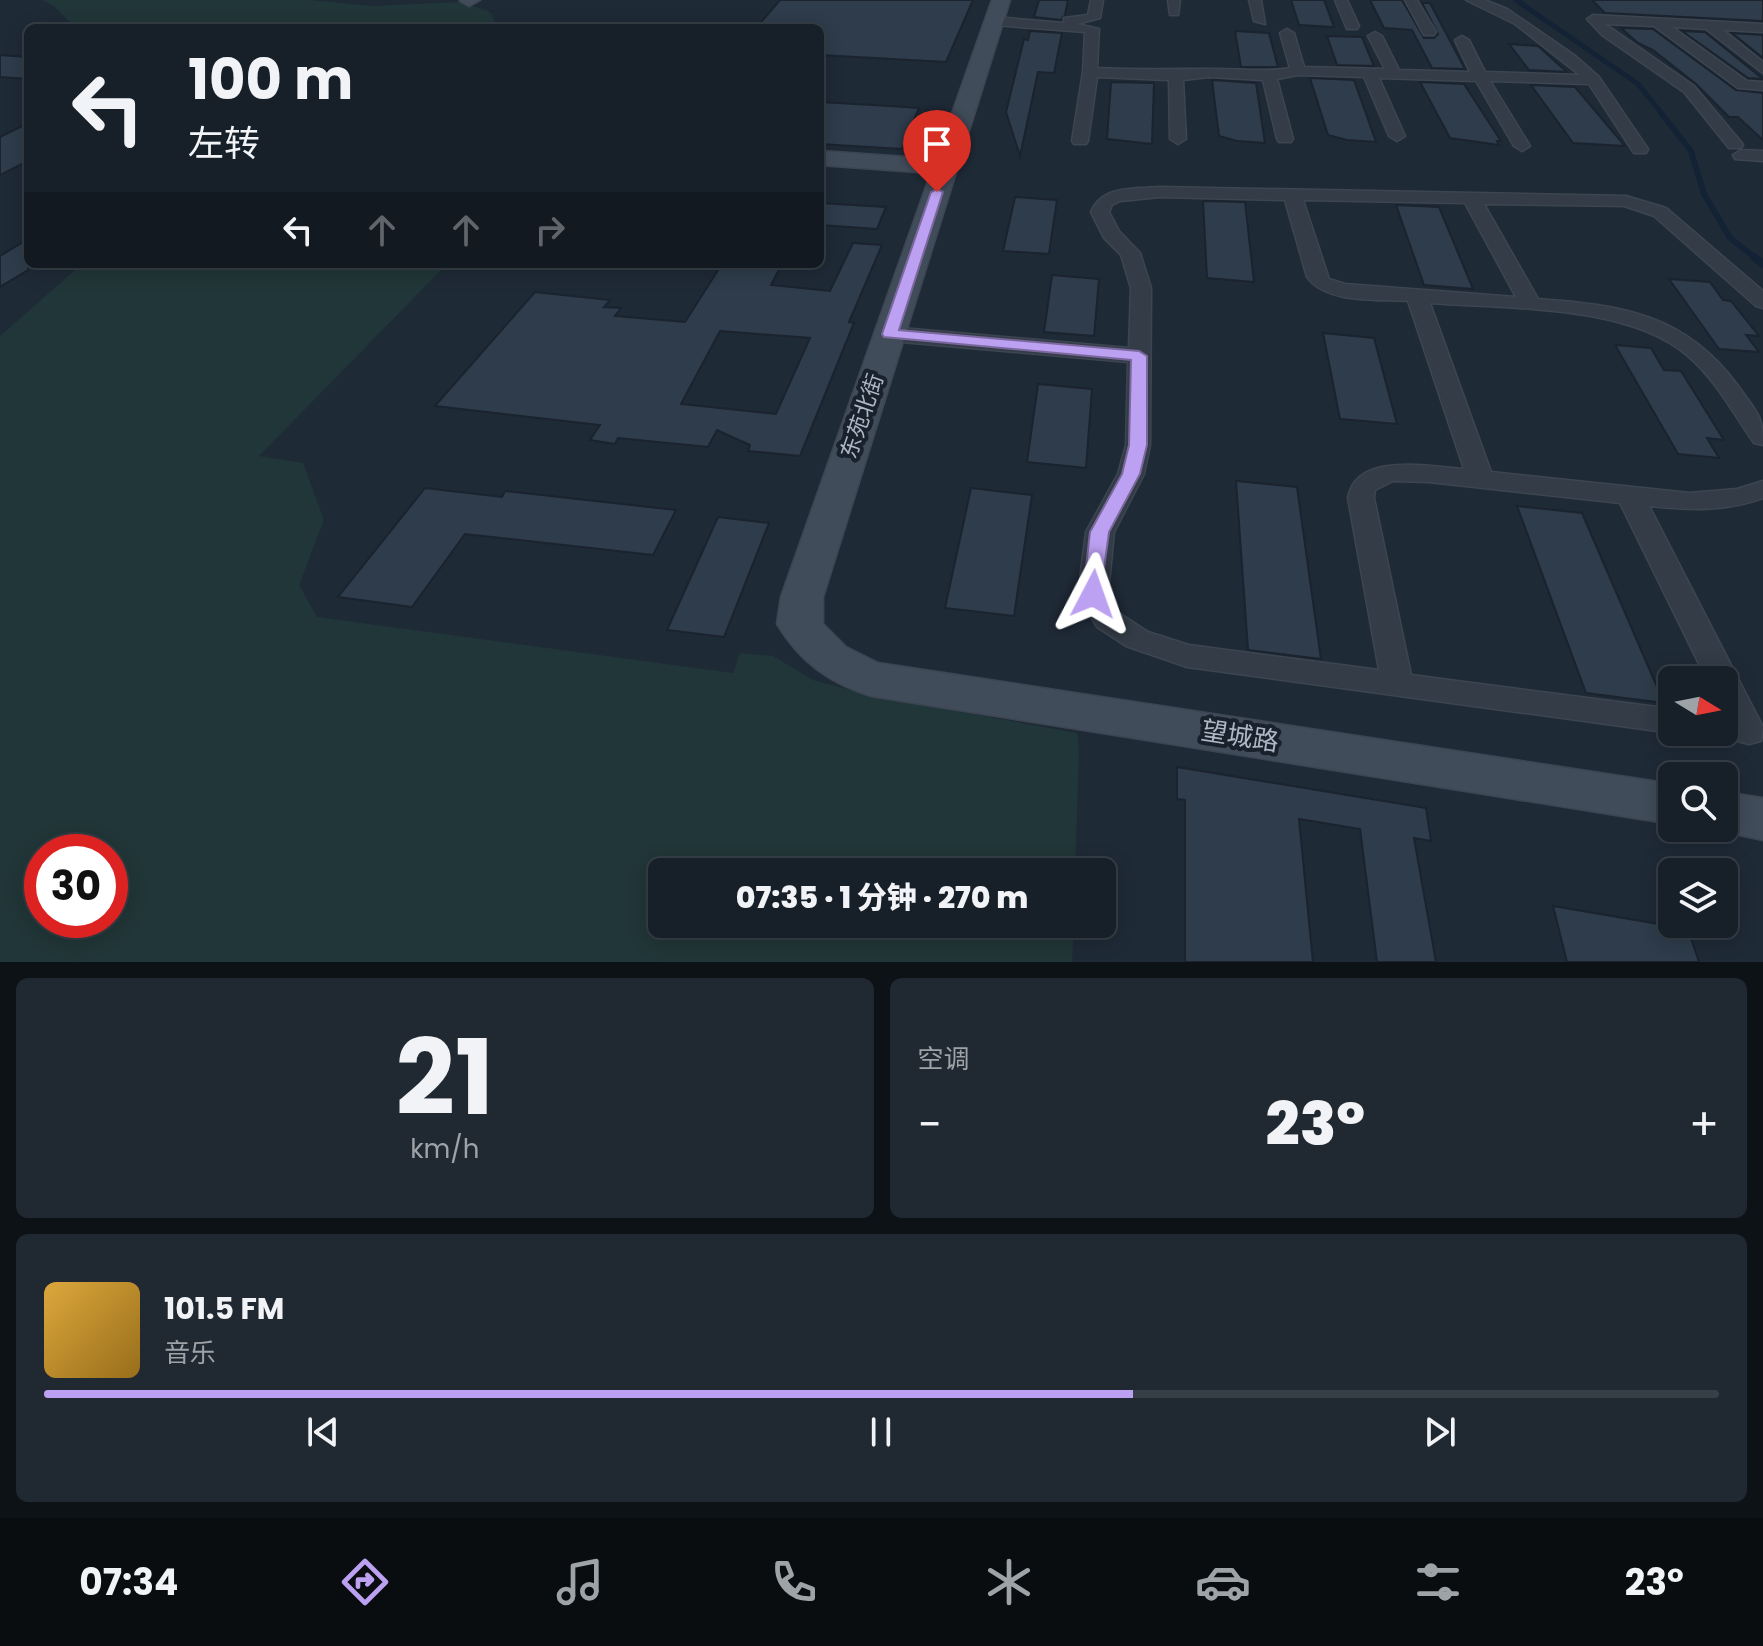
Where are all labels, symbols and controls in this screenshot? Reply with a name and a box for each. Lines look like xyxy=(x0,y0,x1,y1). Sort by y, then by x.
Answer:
text: 100 m xyxy=(188,40,353,119)
icon: left xyxy=(56,56,160,160)
pin xyxy=(903,110,971,192)
text: 左转 xyxy=(188,118,260,169)
icon: arrive xyxy=(915,122,959,166)
icon: left xyxy=(276,208,320,252)
icon: ahead xyxy=(360,208,404,252)
icon: ahead xyxy=(444,208,488,252)
icon: right xyxy=(528,208,572,252)
street label: 东苑北街 xyxy=(833,369,891,463)
position arrow xyxy=(1051,552,1135,636)
north arrow xyxy=(1658,666,1738,746)
map controls xyxy=(1658,666,1738,938)
street label: 望城路 xyxy=(1199,712,1281,760)
button: search xyxy=(1658,762,1738,842)
speed limit sign: 30 xyxy=(24,834,128,938)
button: layers xyxy=(1658,858,1738,938)
text: 07:35 · 1 分钟 · 270 m xyxy=(736,876,1028,919)
text: 21 xyxy=(396,1005,494,1150)
text: 空调 xyxy=(918,1041,970,1077)
text: 23° xyxy=(1266,1082,1365,1166)
text: − xyxy=(918,1094,942,1155)
text: + xyxy=(1689,1094,1719,1155)
text: km/h xyxy=(410,1131,479,1167)
text: 101.5 FM xyxy=(164,1287,284,1330)
text: 音乐 xyxy=(164,1335,216,1371)
icon: previous xyxy=(301,1410,345,1454)
icon: pause xyxy=(859,1410,903,1454)
icon: next xyxy=(1418,1410,1462,1454)
icon: directions xyxy=(337,1554,393,1610)
icon: music xyxy=(552,1554,608,1610)
icon: phone xyxy=(766,1554,822,1610)
icon: climate xyxy=(981,1554,1037,1610)
icon: car xyxy=(1195,1554,1251,1610)
icon: filters xyxy=(1410,1554,1466,1610)
text: 07:34 xyxy=(79,1557,178,1608)
text: 23° xyxy=(1625,1557,1684,1608)

